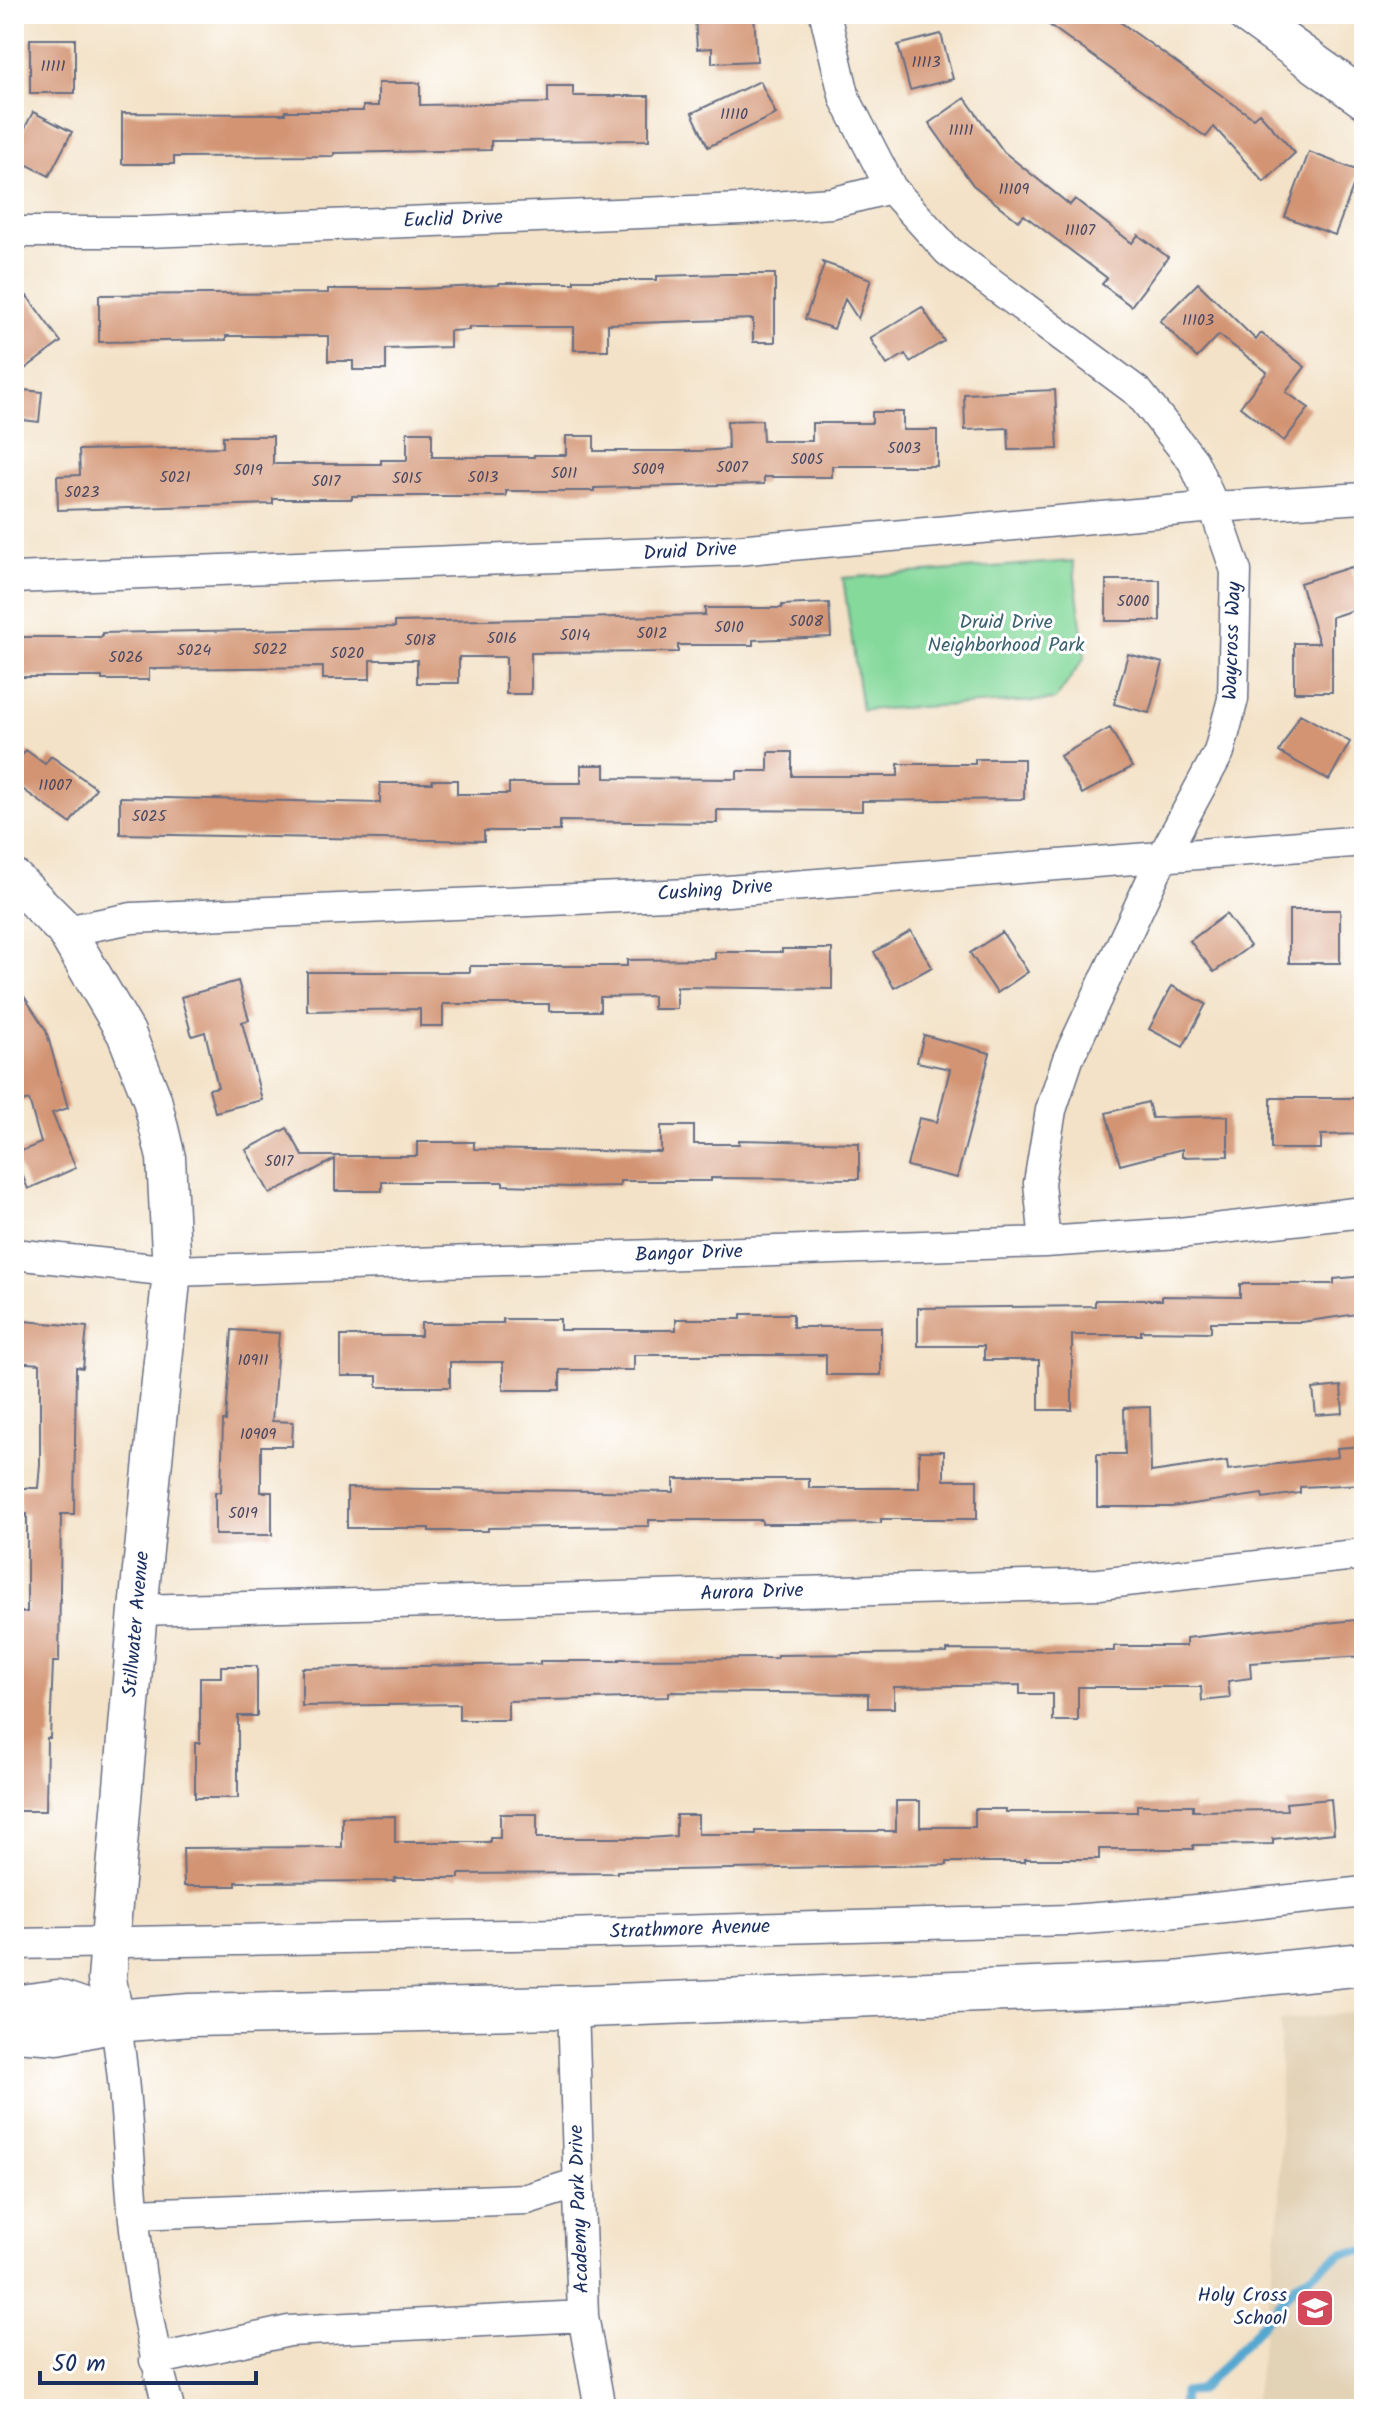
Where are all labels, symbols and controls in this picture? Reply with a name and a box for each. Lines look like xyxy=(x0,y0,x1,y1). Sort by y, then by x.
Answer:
house number: 11113 xyxy=(911,50,941,75)
house number: 11111 xyxy=(40,54,66,79)
house number: 11110 xyxy=(720,102,748,127)
house number: 11111 xyxy=(948,118,974,143)
house number: 11109 xyxy=(999,177,1030,202)
street label: Euclid Drive xyxy=(403,202,503,238)
house number: 11107 xyxy=(1065,218,1096,243)
house number: 11103 xyxy=(1182,308,1214,333)
house number: 5003 xyxy=(887,436,921,461)
house number: 5005 xyxy=(790,447,825,472)
house number: 5007 xyxy=(716,455,749,480)
house number: 5009 xyxy=(632,457,664,482)
house number: 5019 xyxy=(233,458,263,483)
house number: 5011 xyxy=(551,461,577,486)
house number: 5021 xyxy=(160,465,190,490)
house number: 5013 xyxy=(468,465,498,490)
house number: 5015 xyxy=(392,466,424,491)
house number: 5017 xyxy=(312,469,341,494)
house number: 5023 xyxy=(64,480,100,505)
street label: Druid Drive xyxy=(642,534,738,570)
street label: Waycross Way xyxy=(1215,581,1251,701)
house number: 5000 xyxy=(1117,589,1149,614)
park label: Druid Drive Neighborhood Park xyxy=(928,607,1085,662)
house number: 5008 xyxy=(789,609,823,634)
house number: 5010 xyxy=(714,615,744,640)
house number: 5012 xyxy=(637,621,667,646)
house number: 5014 xyxy=(560,623,590,648)
house number: 5016 xyxy=(487,626,517,651)
house number: 5018 xyxy=(404,628,436,653)
house number: 5022 xyxy=(252,637,288,662)
house number: 5024 xyxy=(177,638,212,663)
house number: 5020 xyxy=(330,641,364,666)
house number: 5026 xyxy=(109,645,143,670)
house number: 11007 xyxy=(38,773,72,798)
house number: 5025 xyxy=(132,804,168,829)
street label: Cushing Drive xyxy=(656,871,774,911)
house number: 5017 xyxy=(265,1149,294,1174)
street label: Bangor Drive xyxy=(635,1236,743,1272)
house number: 10911 xyxy=(238,1348,268,1373)
house number: 10909 xyxy=(240,1422,277,1447)
house number: 5019 xyxy=(228,1501,258,1526)
street label: Stillwater Avenue xyxy=(115,1550,159,1698)
street label: Aurora Drive xyxy=(700,1575,804,1611)
street label: Strathmore Avenue xyxy=(609,1911,771,1949)
street label: Academy Park Drive xyxy=(561,2124,599,2294)
place label: Holy Cross School xyxy=(1198,2280,1287,2335)
school or university icon: Holy Cross School xyxy=(1294,2287,1336,2329)
scale bar xyxy=(40,2335,256,2385)
text: 50 m xyxy=(52,2345,106,2384)

